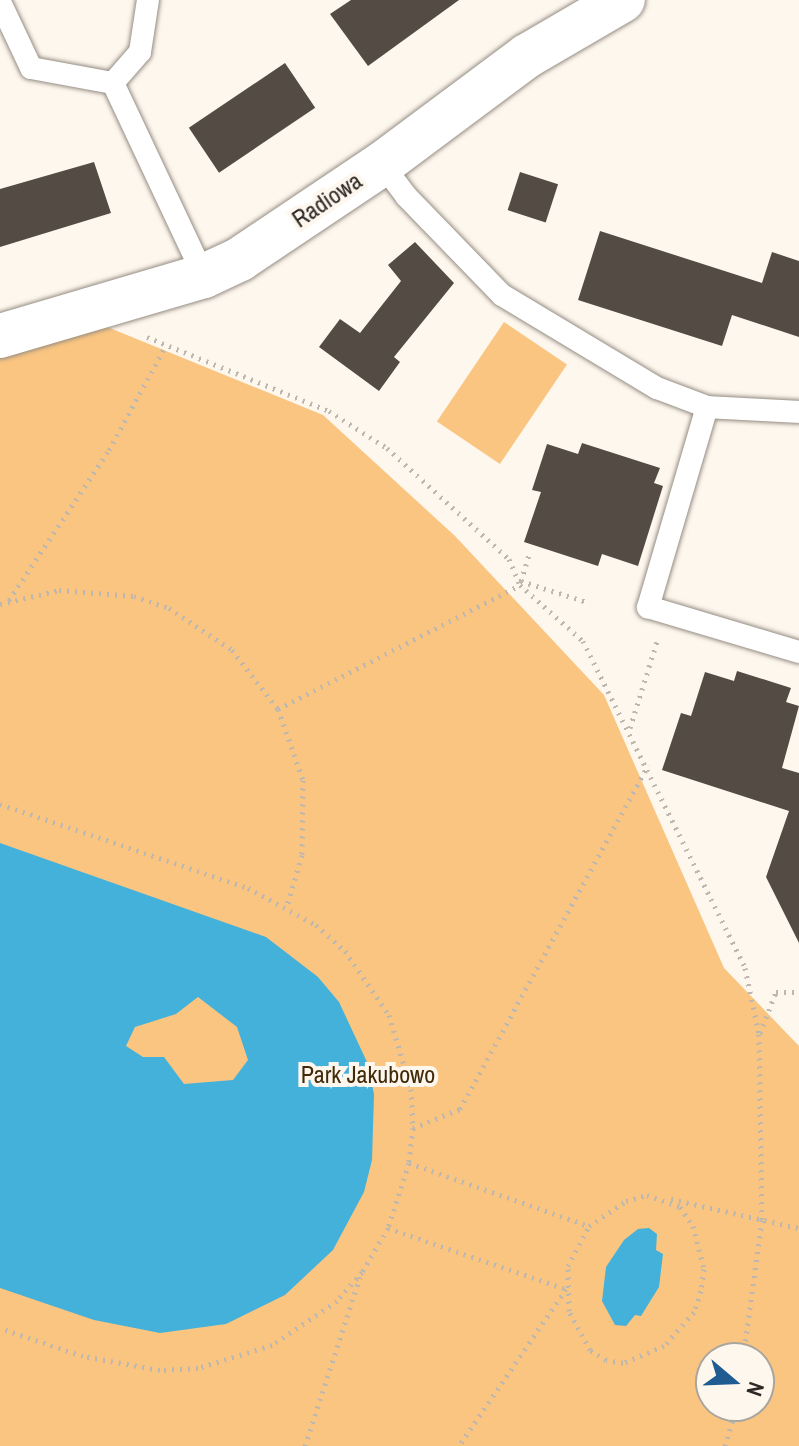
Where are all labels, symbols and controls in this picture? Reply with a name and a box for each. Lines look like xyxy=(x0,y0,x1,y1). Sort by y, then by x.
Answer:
street label: Radiowa xyxy=(287,166,367,234)
park label: Park Jakubowo xyxy=(301,1061,435,1089)
north arrow xyxy=(695,1342,775,1422)
text: N xyxy=(739,1378,772,1400)

